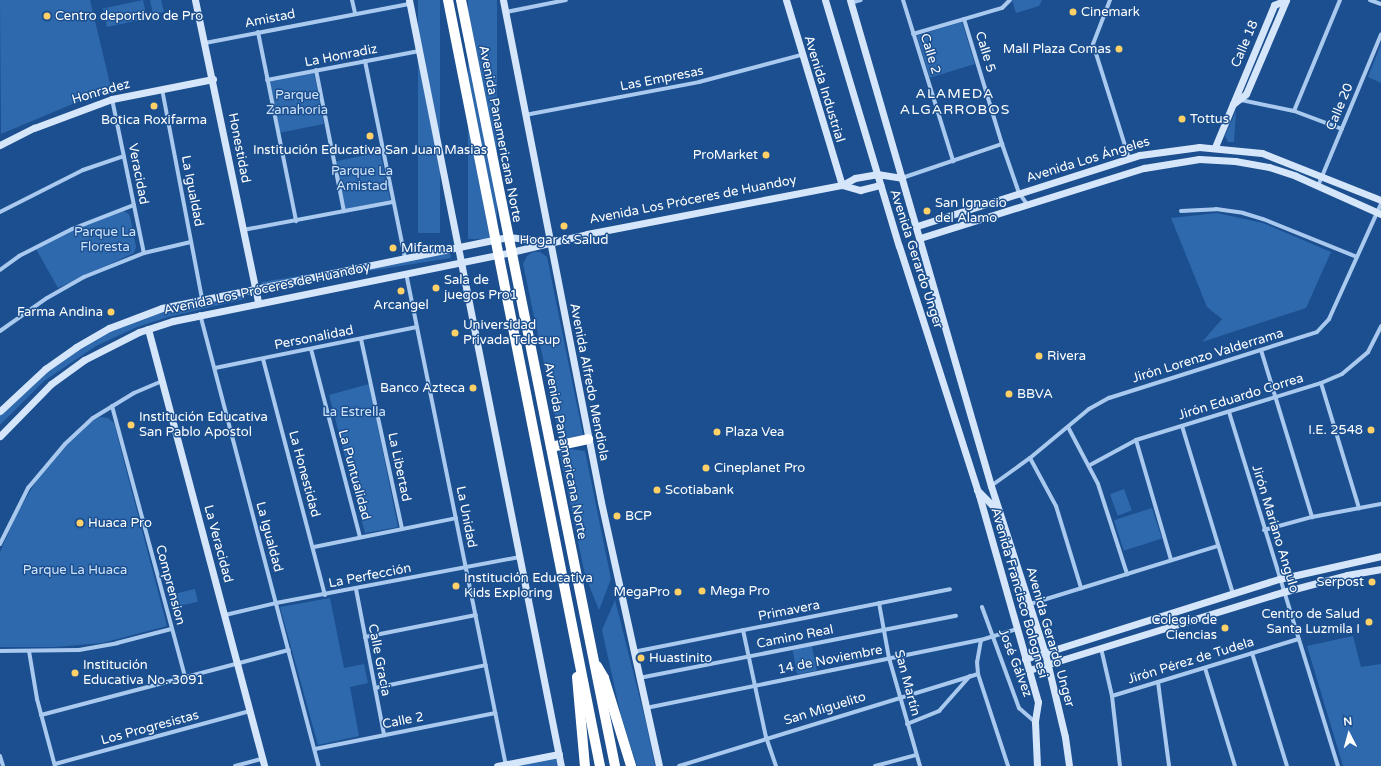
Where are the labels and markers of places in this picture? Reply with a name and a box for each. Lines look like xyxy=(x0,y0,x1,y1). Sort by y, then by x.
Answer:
place label: Cinemark xyxy=(1081,4,1140,20)
marker: Cinemark xyxy=(1068,7,1078,17)
place label: Centro deportivo de Pro xyxy=(55,8,203,24)
marker: Centro deportivo de Pro xyxy=(42,11,52,21)
place label: Mall Plaza Comas xyxy=(1003,41,1111,57)
marker: Mall Plaza Comas xyxy=(1114,44,1124,54)
marker: Botica Roxifarma xyxy=(149,101,159,111)
place label: Tottus xyxy=(1190,111,1229,127)
place label: Botica Roxifarma xyxy=(101,112,207,128)
marker: Tottus xyxy=(1177,114,1187,124)
marker: Institución Educativa San Juan Masias xyxy=(365,131,375,141)
place label: Institución Educativa San Juan Masias xyxy=(253,142,487,158)
place label: ProMarket xyxy=(693,147,758,163)
marker: ProMarket xyxy=(761,150,771,160)
place label: San Ignacio del Alamo xyxy=(935,196,1007,227)
marker: San Ignacio del Alamo xyxy=(922,206,932,216)
marker: Hogar & Salud xyxy=(559,221,569,231)
place label: Hogar & Salud xyxy=(520,232,608,248)
place label: Mifarma xyxy=(401,240,453,256)
marker: Mifarma xyxy=(388,243,398,253)
place label: Sala de juegos Pro1 xyxy=(444,273,518,304)
marker: Sala de juegos Pro1 xyxy=(431,283,441,293)
marker: Arcangel xyxy=(396,286,406,296)
place label: Arcangel xyxy=(373,297,429,313)
place label: Farma Andina xyxy=(17,304,103,320)
marker: Farma Andina xyxy=(106,307,116,317)
place label: Universidad Privada Telesup xyxy=(463,318,560,349)
marker: Universidad Privada Telesup xyxy=(450,328,460,338)
place label: Rivera xyxy=(1047,348,1086,364)
marker: Rivera xyxy=(1034,351,1044,361)
place label: Banco Azteca xyxy=(380,380,465,396)
marker: Banco Azteca xyxy=(468,383,478,393)
place label: BBVA xyxy=(1017,386,1053,402)
marker: BBVA xyxy=(1004,389,1014,399)
place label: Institución Educativa San Pablo Apostol xyxy=(139,410,268,441)
marker: Institución Educativa San Pablo Apostol xyxy=(126,420,136,430)
place label: I.E. 2548 xyxy=(1308,422,1363,438)
place label: Plaza Vea xyxy=(725,424,784,440)
marker: I.E. 2548 xyxy=(1366,425,1376,435)
marker: Plaza Vea xyxy=(712,427,722,437)
place label: Cineplanet Pro xyxy=(714,460,805,476)
marker: Cineplanet Pro xyxy=(701,463,711,473)
place label: Scotiabank xyxy=(665,482,734,498)
marker: Scotiabank xyxy=(652,485,662,495)
place label: BCP xyxy=(625,508,652,524)
marker: BCP xyxy=(612,511,622,521)
place label: Huaca Pro xyxy=(88,515,152,531)
marker: Huaca Pro xyxy=(75,518,85,528)
place label: Institución Educativa Kids Exploring xyxy=(464,571,593,602)
place label: Serpost xyxy=(1316,574,1364,590)
marker: Serpost xyxy=(1367,577,1377,587)
marker: Institución Educativa Kids Exploring xyxy=(451,581,461,591)
place label: Mega Pro xyxy=(710,583,770,599)
place label: MegaPro xyxy=(614,584,670,600)
marker: Mega Pro xyxy=(697,586,707,596)
marker: MegaPro xyxy=(673,587,683,597)
place label: Centro de Salud Santa Luzmila I xyxy=(1261,607,1360,638)
place label: Colegio de Ciencias xyxy=(1151,613,1217,644)
marker: Centro de Salud Santa Luzmila I xyxy=(1363,616,1375,628)
marker: Colegio de Ciencias xyxy=(1220,623,1230,633)
place label: Huastinito xyxy=(649,650,712,666)
marker: Huastinito xyxy=(636,653,646,663)
place label: Institución Educativa No. 3091 xyxy=(83,658,204,689)
marker: Institución Educativa No. 3091 xyxy=(70,668,80,678)

